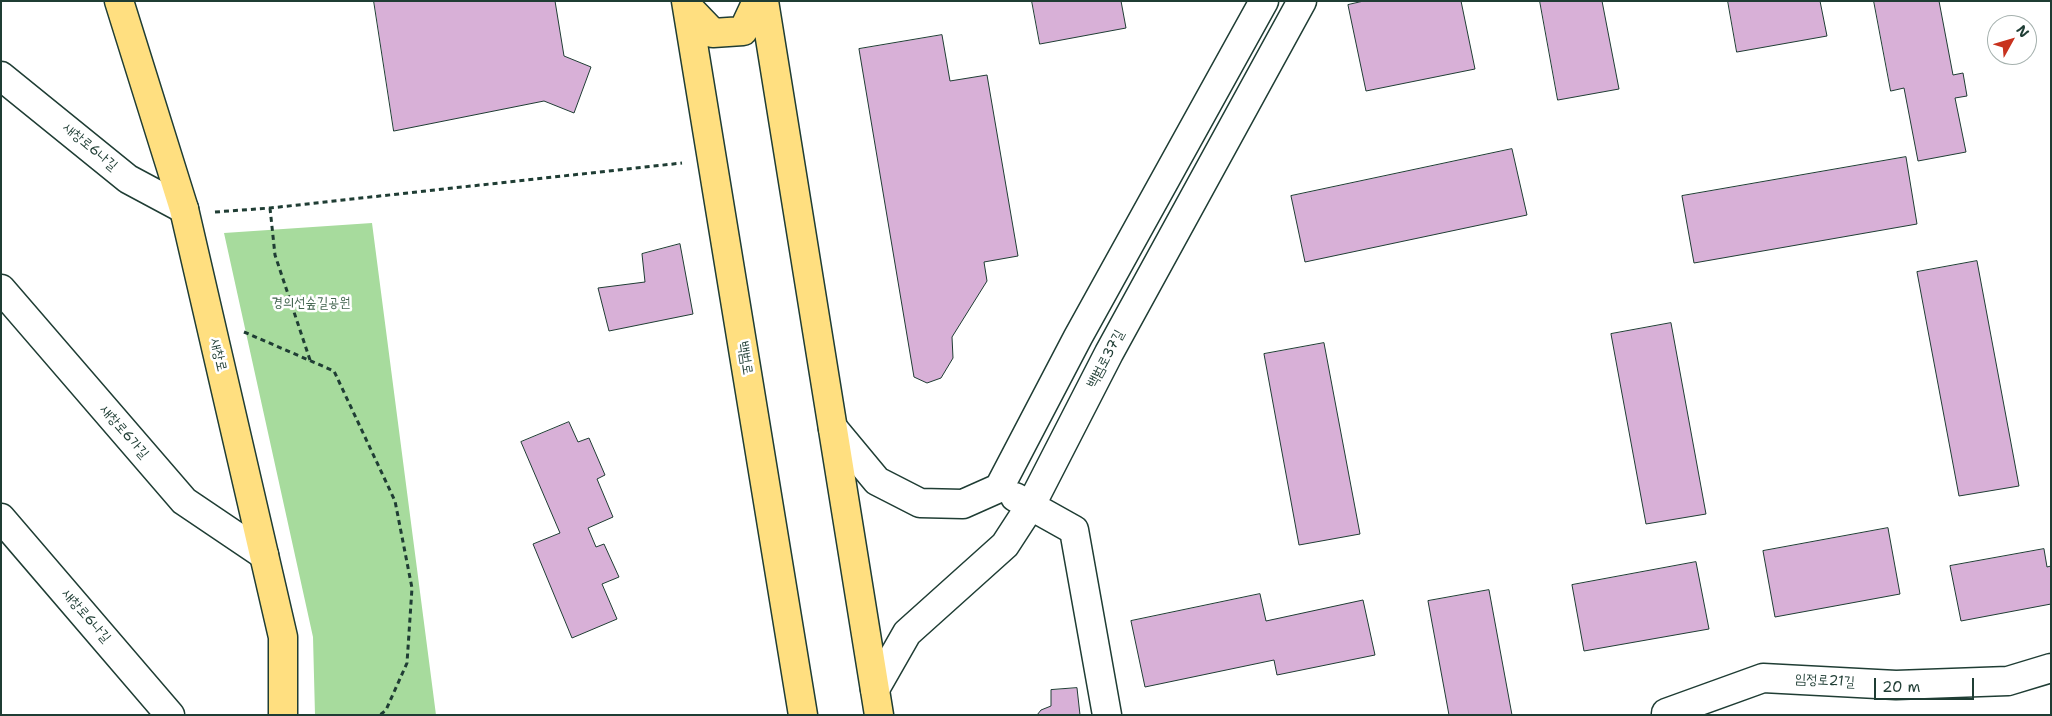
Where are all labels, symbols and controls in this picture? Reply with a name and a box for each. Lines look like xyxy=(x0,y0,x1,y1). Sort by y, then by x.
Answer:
north arrow xyxy=(1987,15,2037,65)
text: N xyxy=(2012,21,2033,41)
street label: 새창로6나길 xyxy=(59,119,121,175)
park label: 경의선숲길공원 xyxy=(272,295,350,311)
street label: 백범로37길 xyxy=(1084,327,1128,391)
street label: 새창로 xyxy=(206,337,230,373)
street label: 백범로 xyxy=(734,340,756,376)
street label: 새창로6가길 xyxy=(96,402,152,462)
street label: 새창로6나길 xyxy=(58,586,114,646)
scale bar xyxy=(1877,668,1977,700)
street label: 임정로21길 xyxy=(1795,671,1855,691)
text: 20 m xyxy=(1882,677,1921,697)

